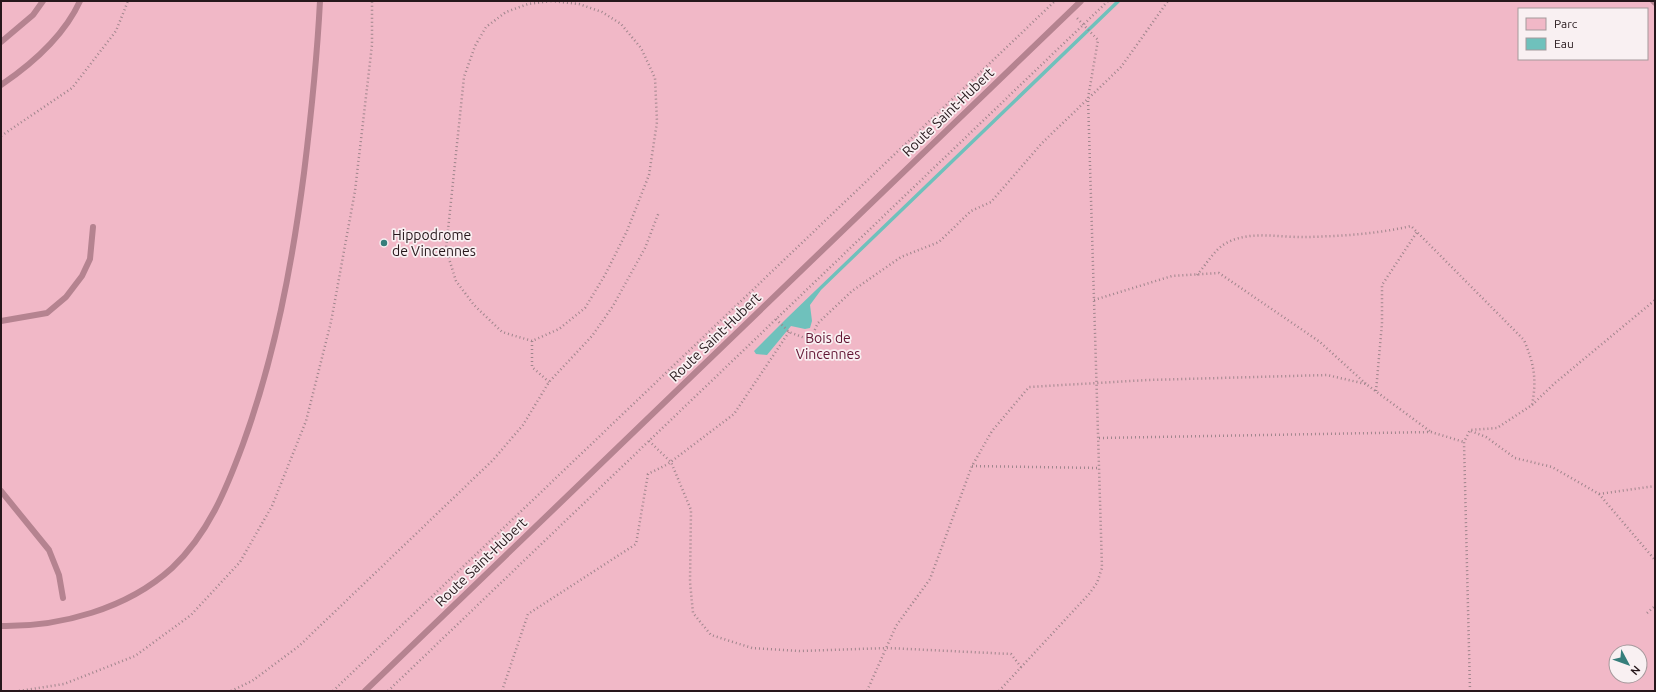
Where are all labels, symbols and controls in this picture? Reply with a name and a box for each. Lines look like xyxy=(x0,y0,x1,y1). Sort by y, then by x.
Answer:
legend xyxy=(1518,8,1648,60)
text: Parc xyxy=(1554,17,1578,30)
text: Eau xyxy=(1554,37,1574,50)
street label: Route Saint-Hubert xyxy=(899,64,997,160)
place label: Hippodrome de Vincennes xyxy=(392,227,476,259)
marker: Hippodrome de Vincennes xyxy=(379,238,389,248)
street label: Route Saint-Hubert xyxy=(666,289,764,385)
park label: Bois de Vincennes xyxy=(796,330,860,362)
street label: Route Saint-Hubert xyxy=(432,514,530,610)
north arrow xyxy=(1608,644,1648,684)
text: N xyxy=(1628,664,1643,678)

